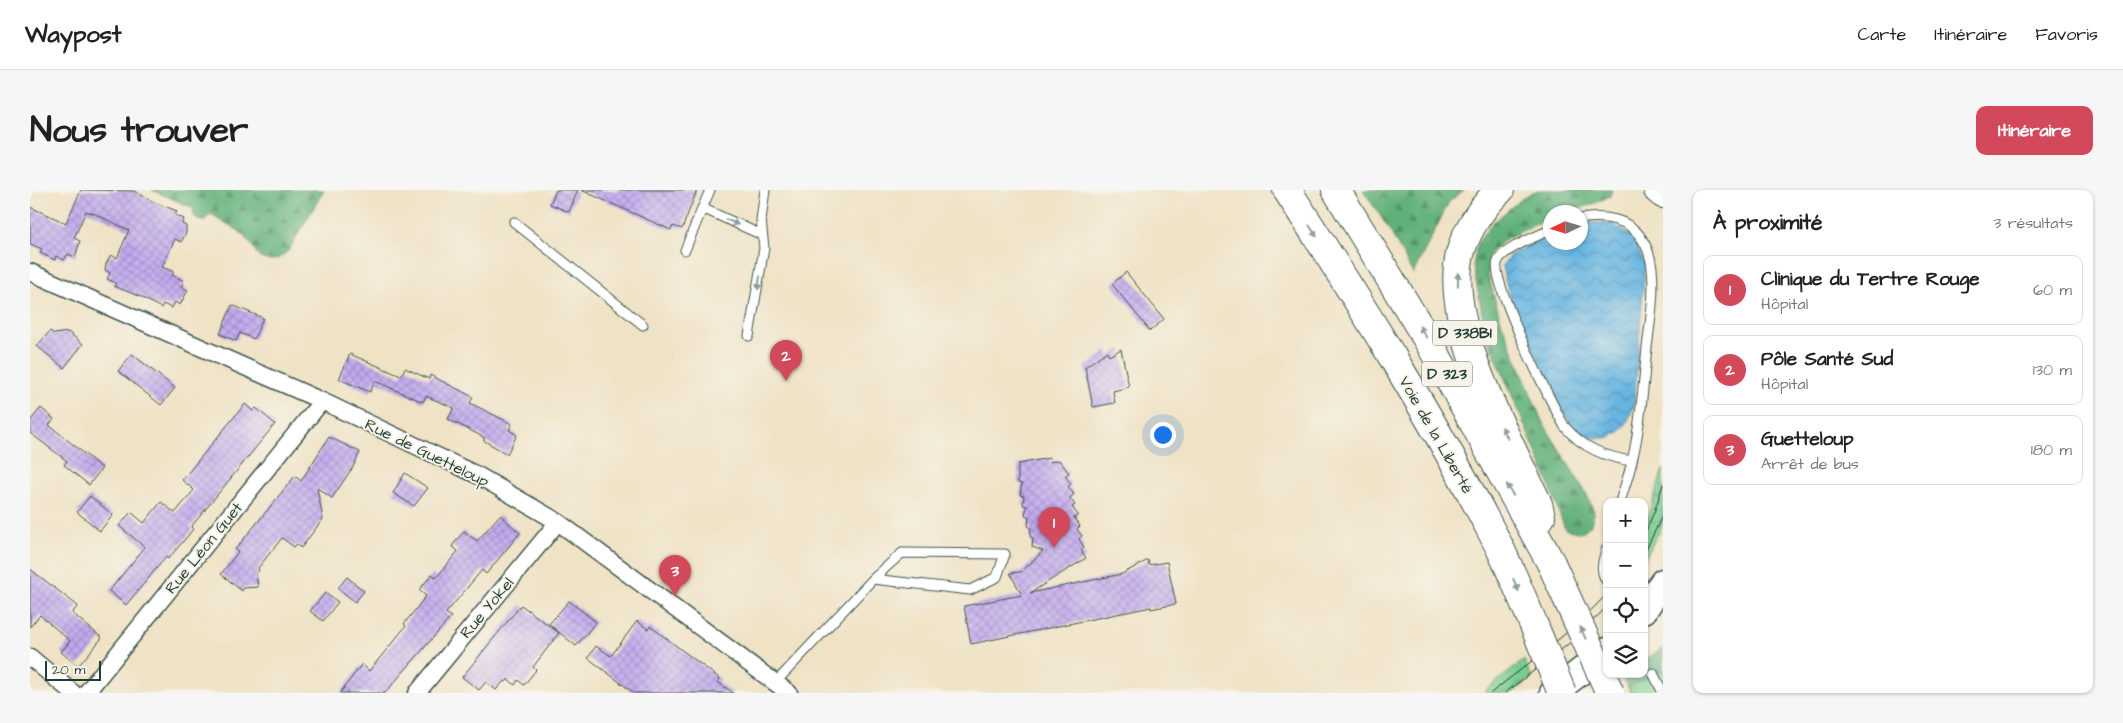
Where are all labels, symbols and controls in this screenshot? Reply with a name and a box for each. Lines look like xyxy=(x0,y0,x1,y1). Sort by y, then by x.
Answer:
text: Waypost xyxy=(25,18,122,52)
text: Carte xyxy=(1857,22,1906,47)
text: Itinéraire xyxy=(1934,22,2007,47)
text: Favoris xyxy=(2035,22,2098,47)
text: Nous trouver xyxy=(30,106,248,155)
button: Itinéraire xyxy=(1976,106,2093,155)
north arrow xyxy=(1543,205,1588,250)
text: À proximité xyxy=(1713,208,1822,237)
text: 3 résultats xyxy=(1993,212,2073,234)
one-way arrow xyxy=(725,218,739,226)
one-way arrow xyxy=(1308,224,1318,238)
text: Clinique du Tertre Rouge xyxy=(1761,266,1980,293)
one-way arrow xyxy=(1454,271,1462,287)
one-way arrow xyxy=(755,276,763,292)
text: 1 xyxy=(1729,279,1731,301)
text: 60 m xyxy=(2033,279,2072,301)
text: Hôpital xyxy=(1761,293,1808,315)
road number: D 338B1 xyxy=(1432,320,1498,346)
one-way arrow xyxy=(1419,326,1428,339)
pin: 2 xyxy=(770,340,802,381)
text: Pôle Santé Sud xyxy=(1761,346,1893,373)
text: 2 xyxy=(1725,359,1735,381)
text: 130 m xyxy=(2033,359,2072,381)
road number: D 323 xyxy=(1422,362,1472,386)
street label: Voie de la Liberté xyxy=(1393,372,1479,498)
text: Hôpital xyxy=(1761,373,1808,395)
street label: Rue de Guetteloup xyxy=(361,413,493,493)
your location xyxy=(1150,422,1176,448)
one-way arrow xyxy=(1501,425,1510,440)
text: Guetteloup xyxy=(1761,426,1854,453)
text: 3 xyxy=(1726,439,1734,461)
text: 180 m xyxy=(2031,439,2072,461)
text: Arrêt de bus xyxy=(1761,453,1859,475)
one-way arrow xyxy=(1506,483,1515,496)
street label: Rue Léon Guet xyxy=(160,497,248,598)
map controls xyxy=(1603,498,1648,678)
button: + xyxy=(1603,498,1648,543)
pin: 1 xyxy=(1038,507,1070,548)
button: − xyxy=(1603,543,1648,588)
pin: 3 xyxy=(659,555,691,596)
street label: Rue Yokel xyxy=(455,573,519,643)
one-way arrow xyxy=(1512,578,1520,592)
button: locate xyxy=(1603,588,1648,633)
one-way arrow xyxy=(1578,625,1587,640)
button: layers xyxy=(1603,633,1648,678)
scale bar xyxy=(45,658,101,681)
text: 20 m xyxy=(52,660,85,680)

